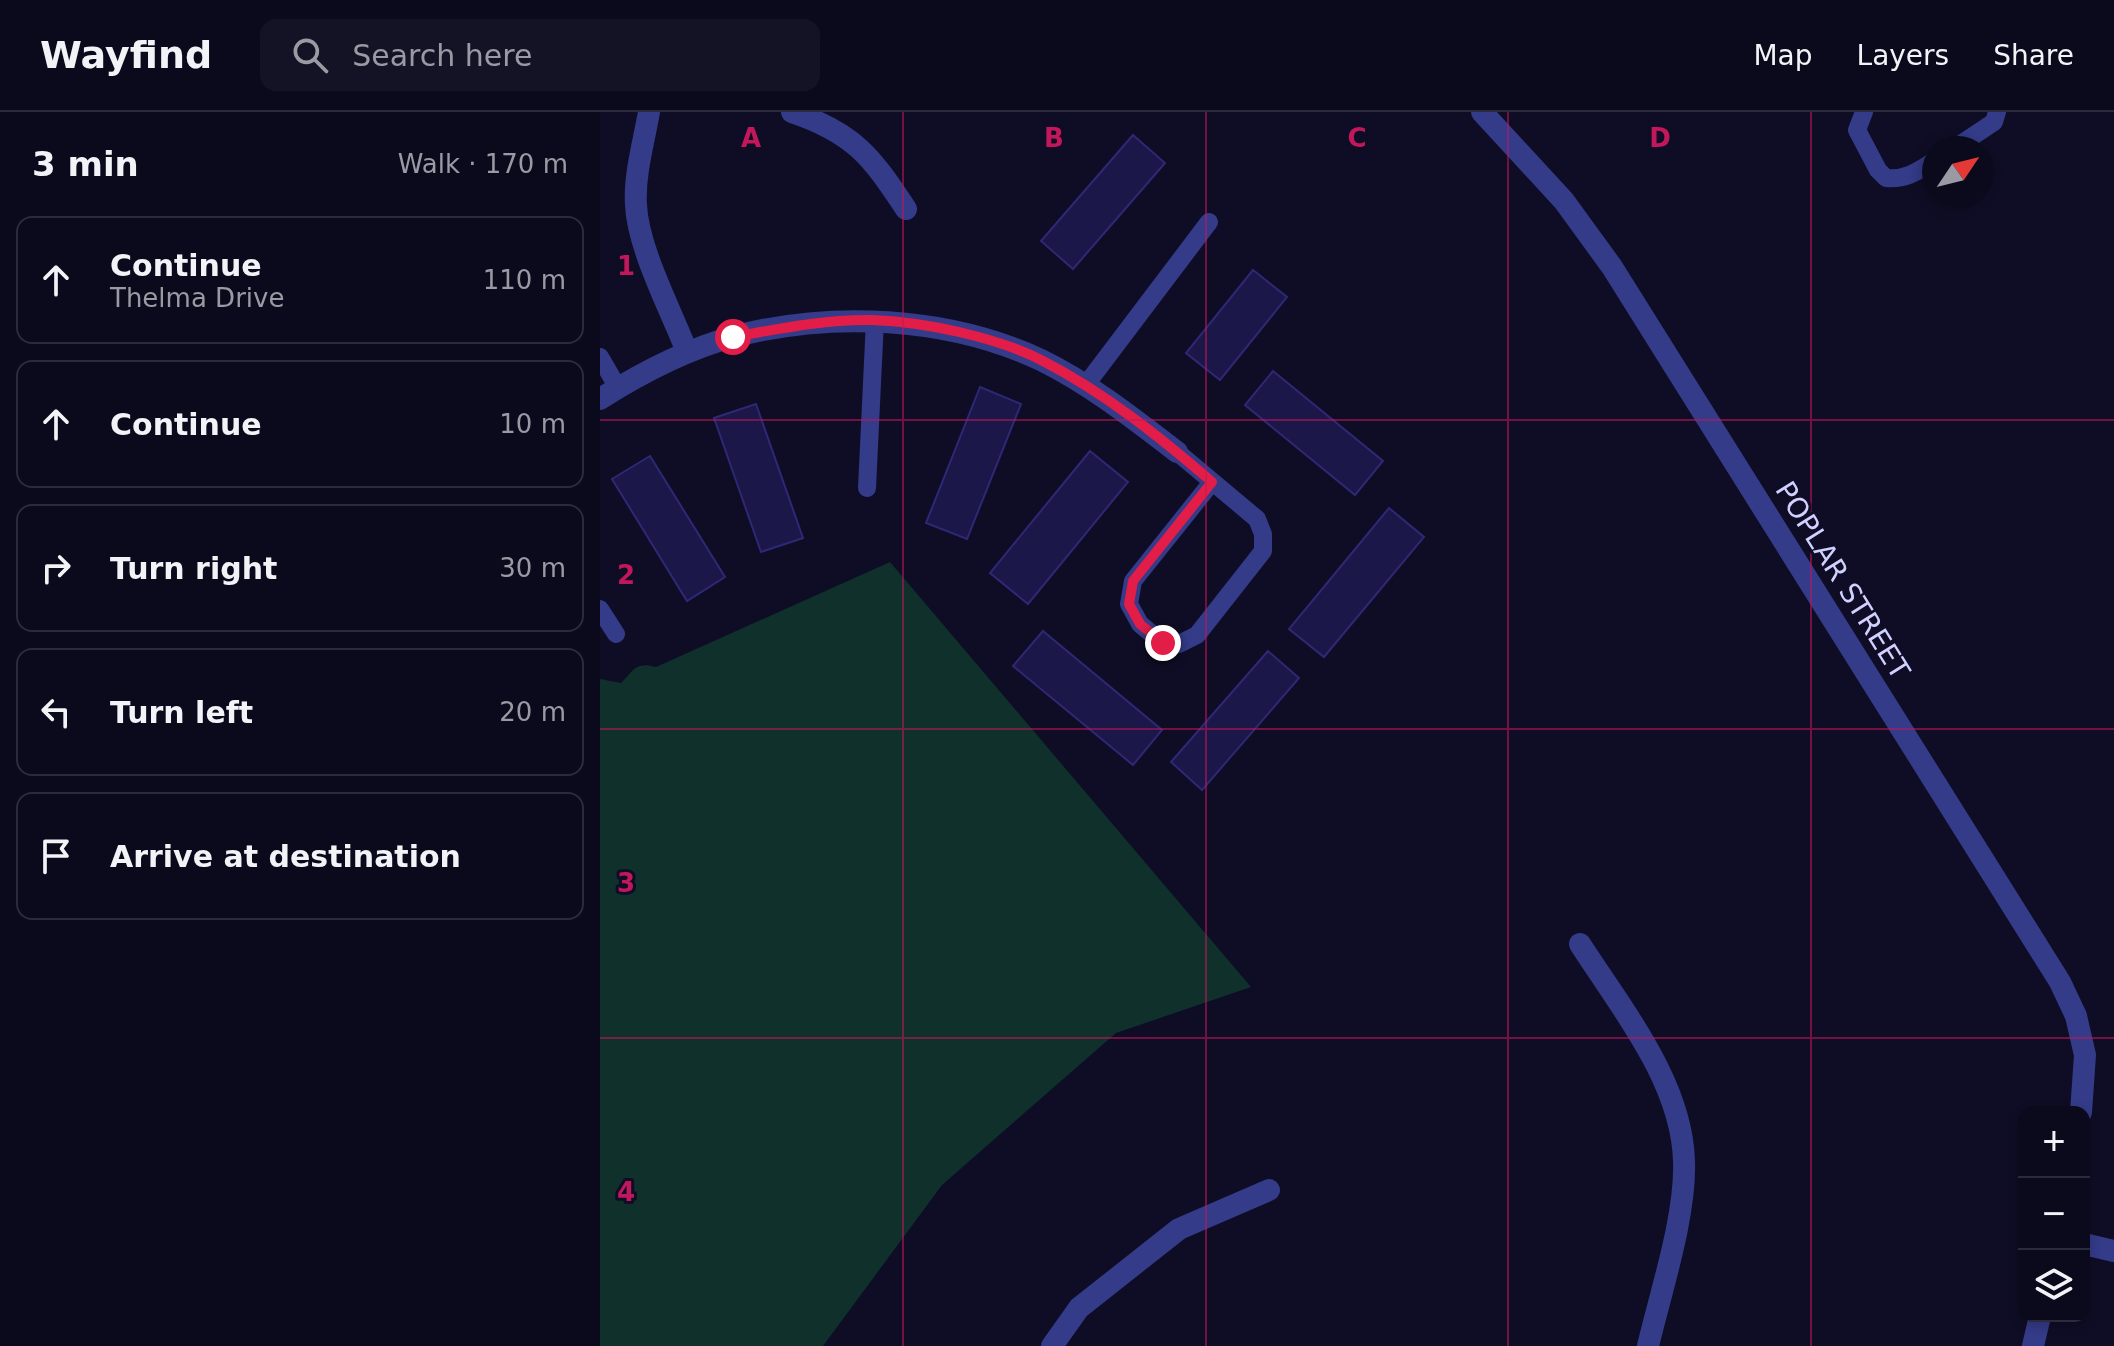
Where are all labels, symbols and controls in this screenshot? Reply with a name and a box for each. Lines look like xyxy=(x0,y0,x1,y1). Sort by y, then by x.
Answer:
search box xyxy=(260,19,820,91)
text: Wayfind xyxy=(40,33,212,77)
icon: search xyxy=(288,33,332,77)
text: Search here xyxy=(352,38,532,73)
text: Map xyxy=(1753,39,1813,72)
text: Layers xyxy=(1857,39,1949,72)
text: Share xyxy=(1993,39,2074,72)
text: A xyxy=(741,123,761,153)
text: B xyxy=(1044,123,1064,153)
text: C xyxy=(1347,123,1367,153)
text: D xyxy=(1649,123,1671,153)
north arrow xyxy=(1922,136,1994,208)
text: 3 min xyxy=(32,144,139,184)
text: Walk · 170 m xyxy=(398,149,568,179)
text: Continue xyxy=(110,248,262,283)
text: 1 xyxy=(617,251,635,281)
icon: ahead xyxy=(34,258,78,302)
text: 110 m xyxy=(483,265,566,295)
text: Thelma Drive xyxy=(110,283,284,313)
route start xyxy=(715,319,751,355)
icon: ahead xyxy=(34,402,78,446)
text: Continue xyxy=(110,407,262,442)
text: 10 m xyxy=(499,409,566,439)
street label: POPLAR STREET xyxy=(1769,476,1917,686)
icon: right xyxy=(34,546,78,590)
text: Turn right xyxy=(110,551,277,586)
text: 30 m xyxy=(499,553,566,583)
text: 2 xyxy=(617,560,635,590)
route end xyxy=(1145,625,1181,661)
icon: left xyxy=(34,690,78,734)
text: Turn left xyxy=(110,695,253,730)
text: 20 m xyxy=(499,697,566,727)
icon: arrive xyxy=(34,834,78,878)
text: Arrive at destination xyxy=(110,839,461,874)
text: 3 xyxy=(617,868,635,898)
map controls xyxy=(2018,1106,2090,1322)
button: + xyxy=(2018,1106,2090,1178)
text: 4 xyxy=(617,1177,635,1207)
button: − xyxy=(2018,1178,2090,1250)
button: layers xyxy=(2018,1250,2090,1322)

